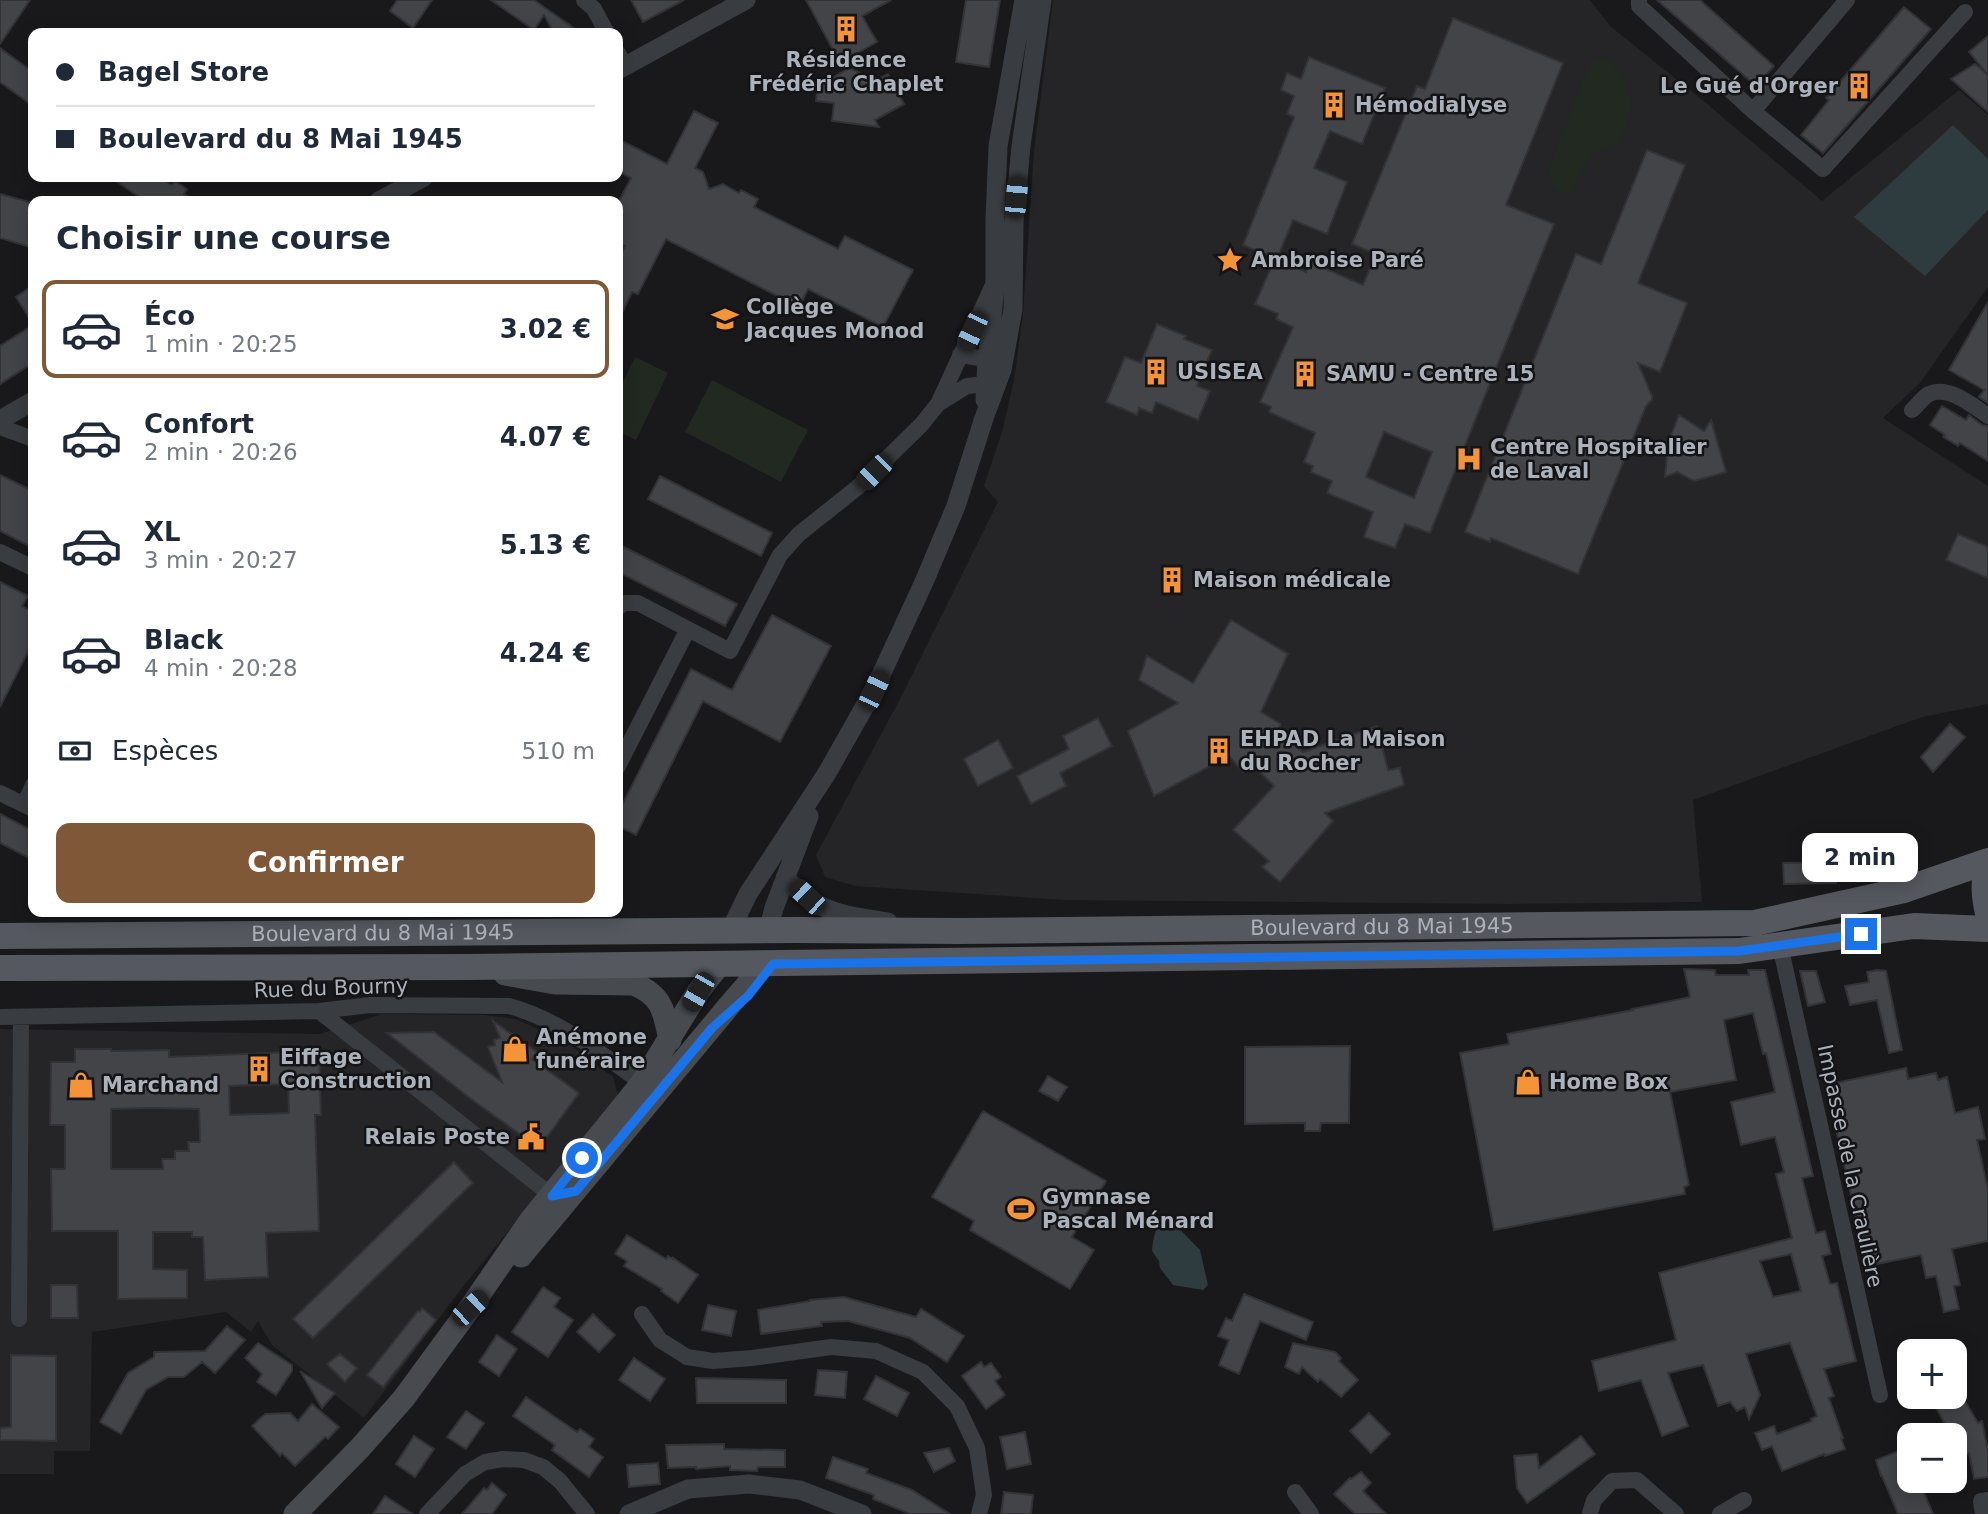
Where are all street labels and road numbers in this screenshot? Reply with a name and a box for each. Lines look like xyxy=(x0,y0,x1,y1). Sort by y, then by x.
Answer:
street label: Boulevard du 8 Mai 1945 xyxy=(1250,913,1514,940)
street label: Boulevard du 8 Mai 1945 xyxy=(251,920,515,946)
street label: Rue du Bourny xyxy=(253,973,409,1003)
street label: Impasse de la Craulière xyxy=(1813,1042,1887,1290)

